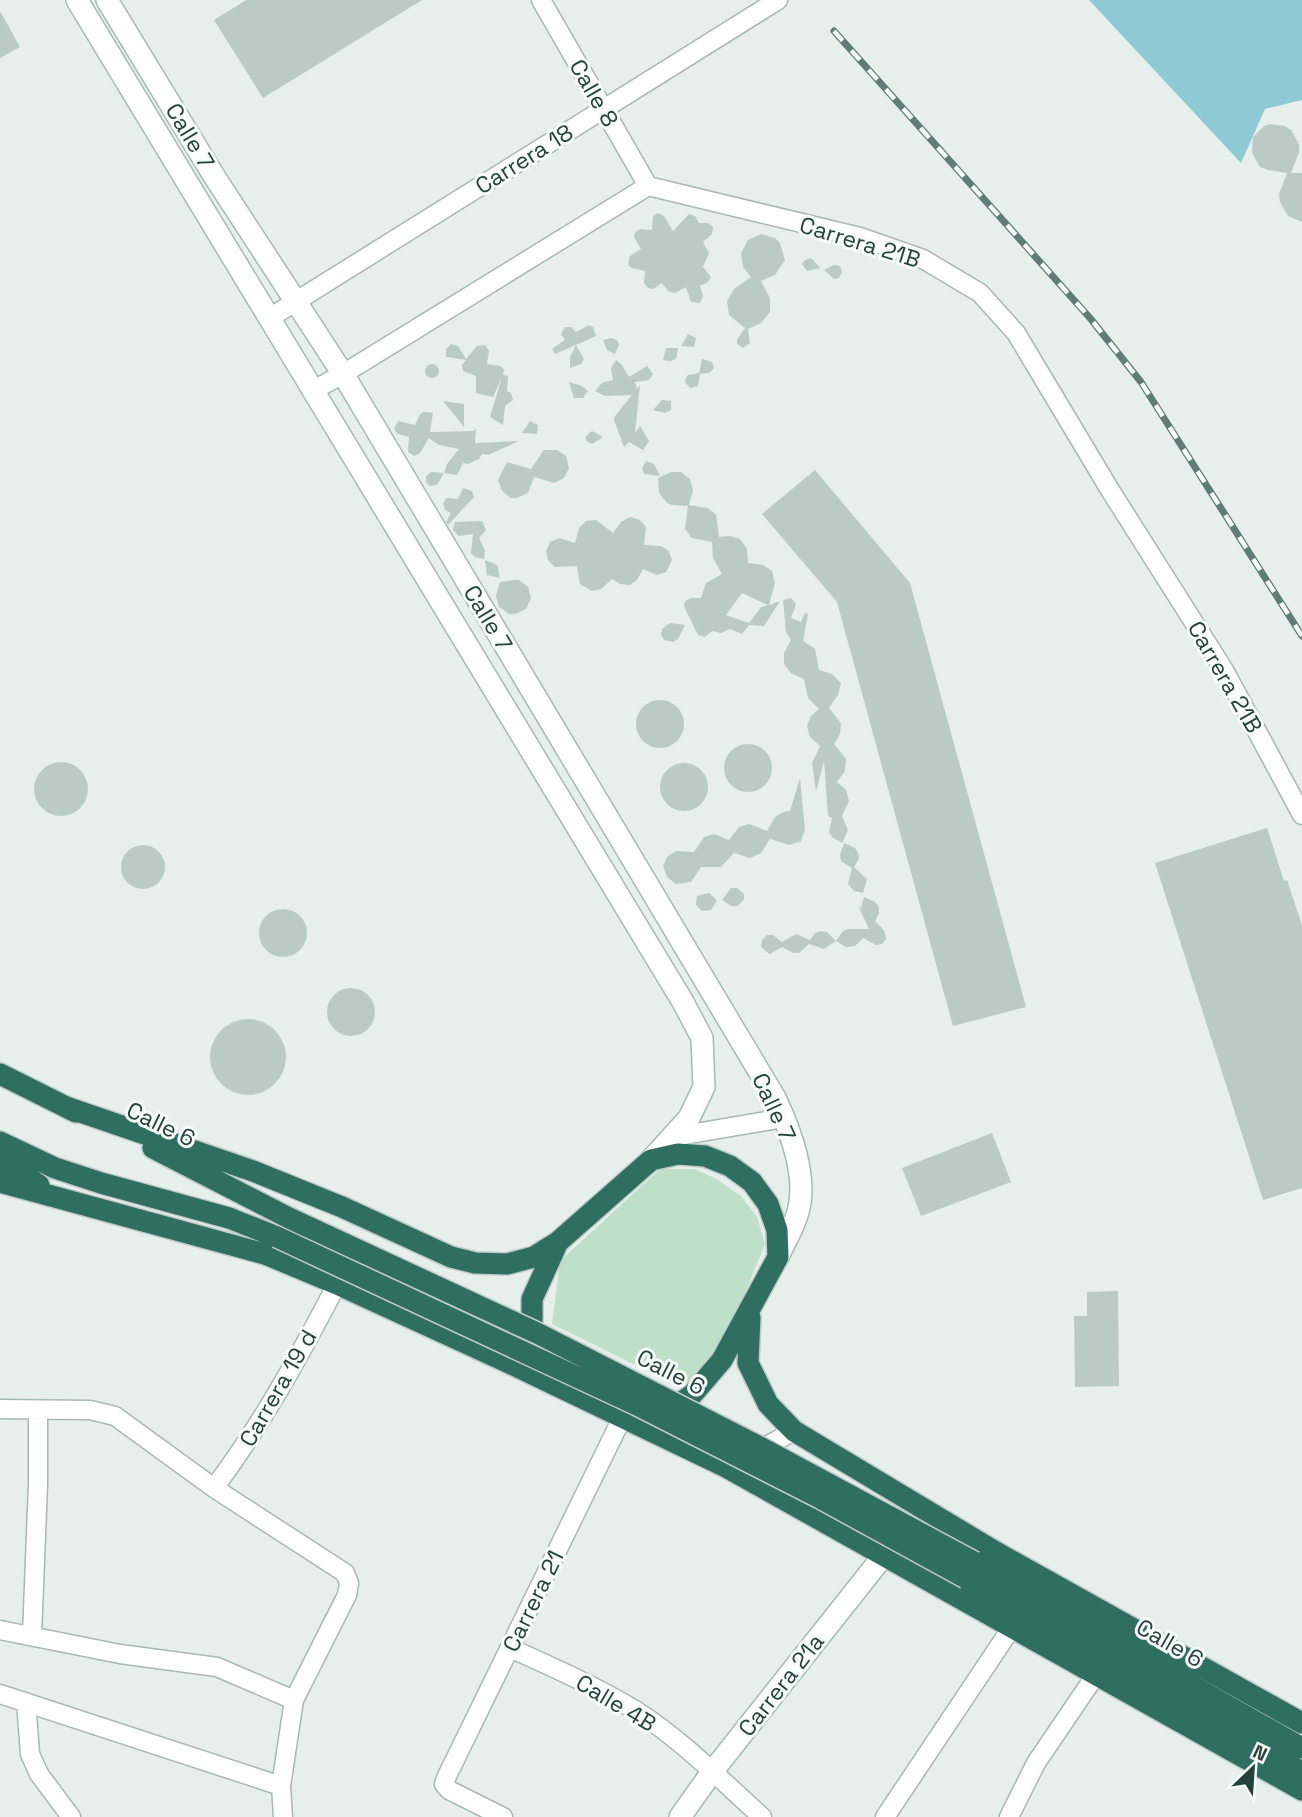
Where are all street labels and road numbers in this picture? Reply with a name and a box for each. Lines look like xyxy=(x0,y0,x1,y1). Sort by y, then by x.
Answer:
street label: Calle 8 xyxy=(563,54,625,132)
street label: Calle 7 xyxy=(159,98,221,175)
street label: Carrera 18 xyxy=(469,117,579,201)
street label: Carrera 21B xyxy=(796,209,924,275)
street label: Calle 7 xyxy=(457,580,519,657)
street label: Carrera 21B xyxy=(1181,616,1269,738)
street label: Calle 7 xyxy=(745,1068,803,1146)
street label: Calle 6 xyxy=(122,1095,200,1153)
street label: Carrera 19 d xyxy=(232,1324,324,1452)
street label: Calle 6 xyxy=(632,1342,710,1402)
street label: Carrera 21 xyxy=(496,1545,570,1657)
street label: Calle 6 xyxy=(1131,1612,1209,1674)
street label: Carrera 21a xyxy=(731,1627,831,1743)
street label: Calle 4B xyxy=(570,1667,662,1739)

